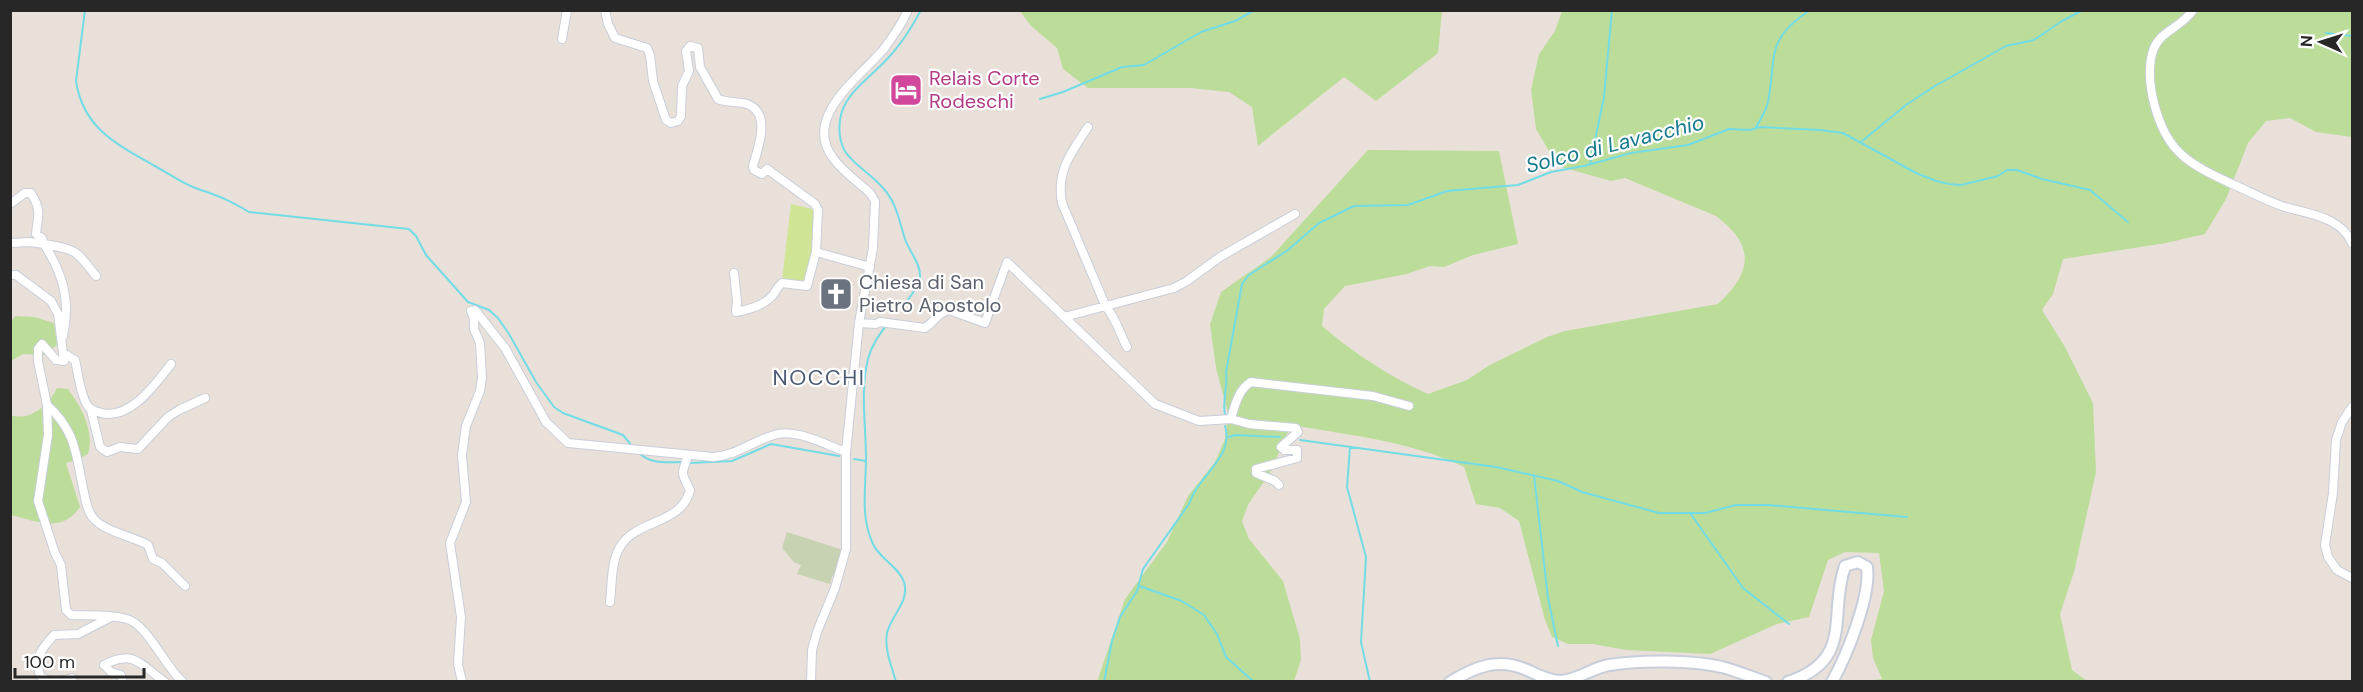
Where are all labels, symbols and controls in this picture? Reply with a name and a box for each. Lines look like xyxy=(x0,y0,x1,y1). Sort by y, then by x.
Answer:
north arrow xyxy=(2291,12,2351,72)
text: N xyxy=(2296,35,2317,48)
place label: Relais Corte Rodeschi xyxy=(929,65,1040,114)
hotel icon: Relais Corte Rodeschi xyxy=(888,72,924,108)
water label: Solco di Lavacchio xyxy=(1523,108,1707,180)
place label: Chiesa di San Pietro Apostolo xyxy=(859,269,1001,318)
church icon: Chiesa di San Pietro Apostolo xyxy=(818,276,854,312)
district label: NOCCHI xyxy=(773,363,865,392)
scale bar xyxy=(15,641,144,679)
text: 100 m xyxy=(24,650,75,674)

